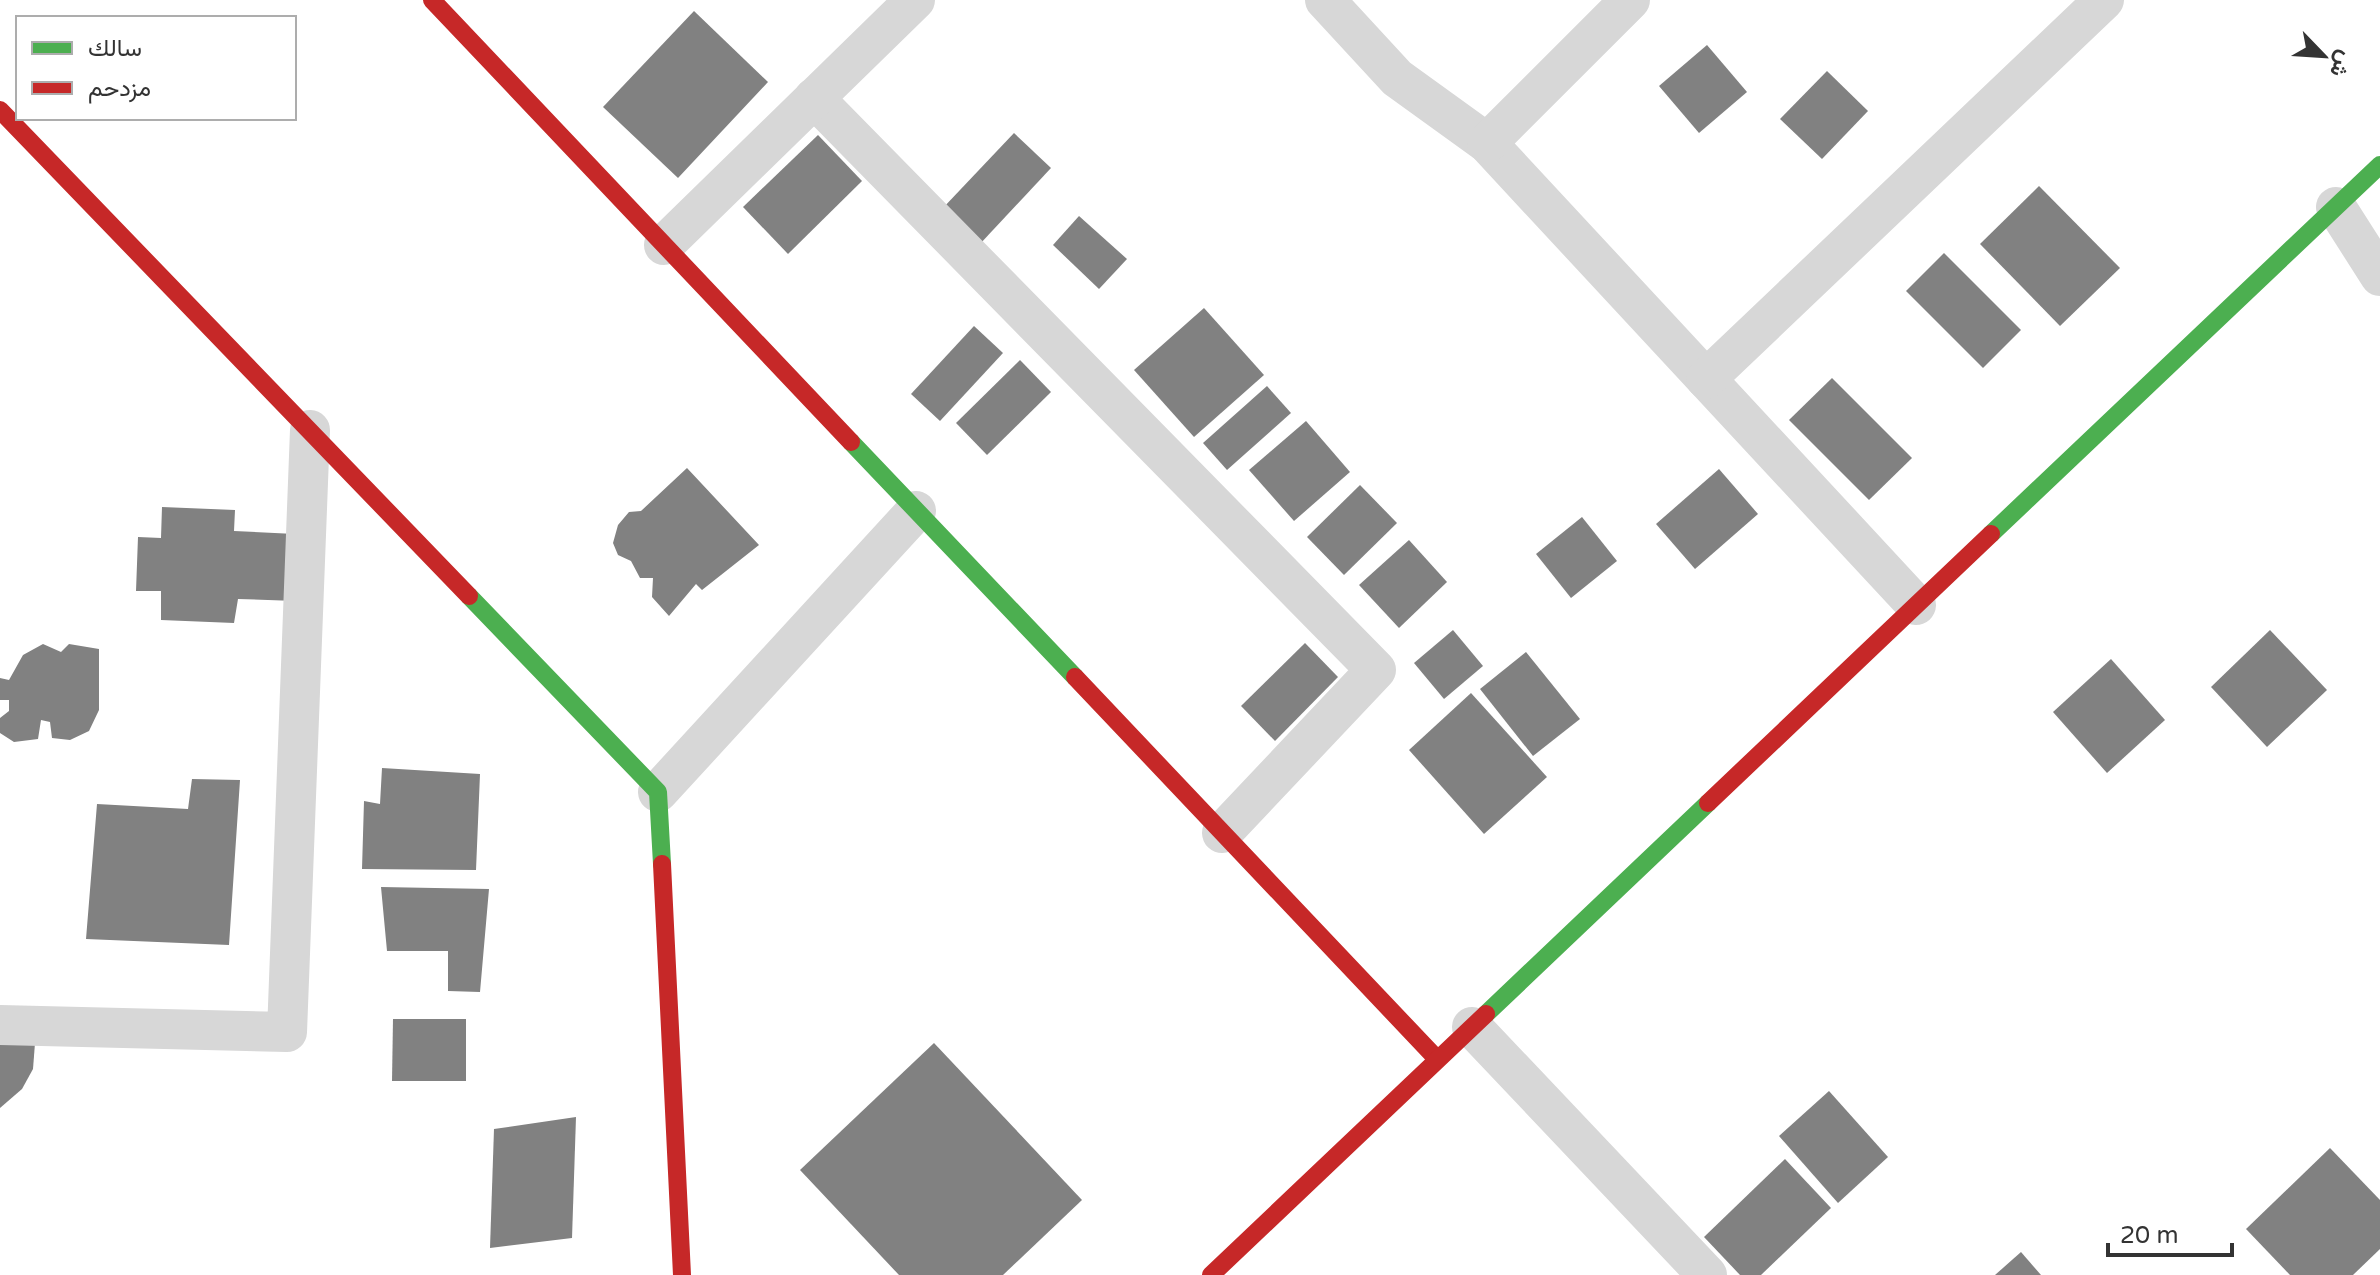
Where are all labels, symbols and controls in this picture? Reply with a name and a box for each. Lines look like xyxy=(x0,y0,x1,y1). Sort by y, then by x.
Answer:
legend xyxy=(16,16,296,120)
north arrow xyxy=(2284,16,2364,96)
text: سالك xyxy=(88,34,142,63)
text: ش xyxy=(2324,47,2359,82)
text: مزدحم xyxy=(88,74,151,104)
scale bar xyxy=(2108,1207,2232,1257)
text: 20 m xyxy=(2120,1221,2178,1250)

